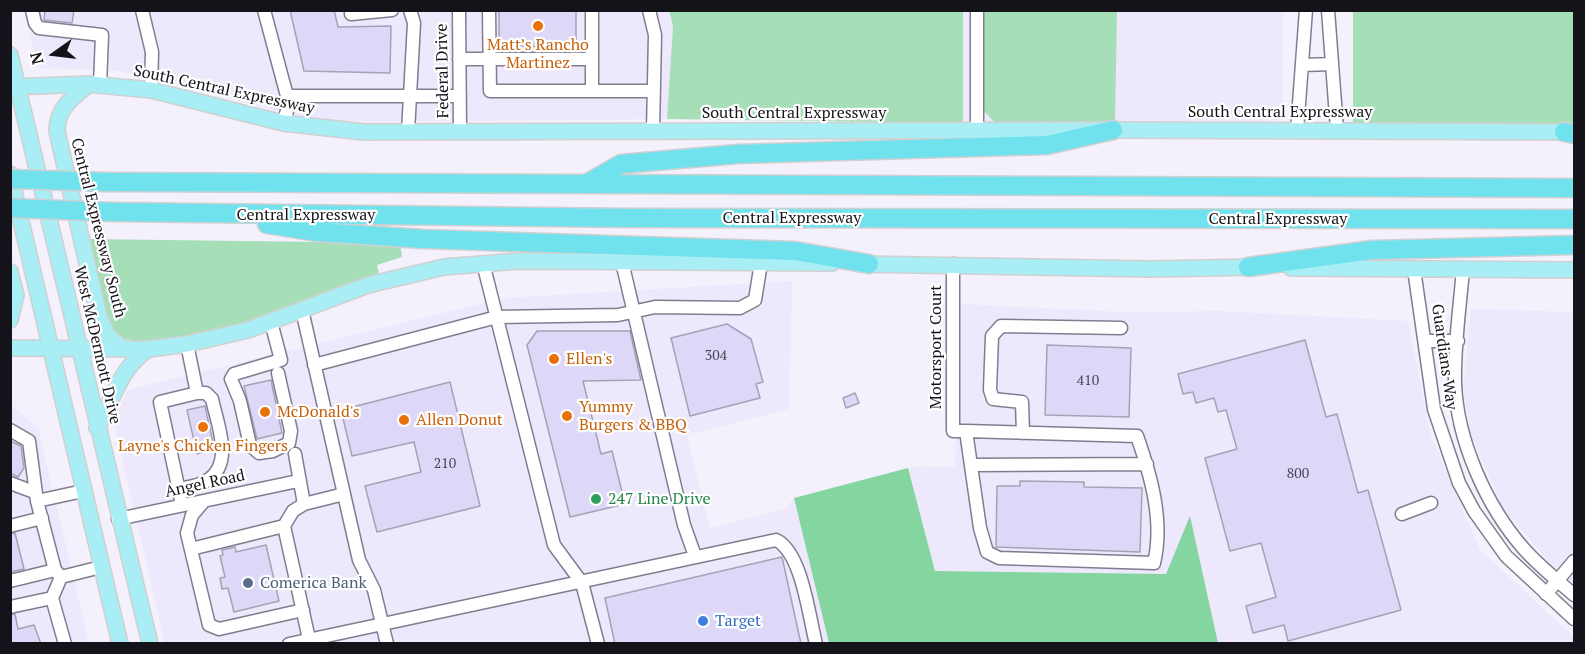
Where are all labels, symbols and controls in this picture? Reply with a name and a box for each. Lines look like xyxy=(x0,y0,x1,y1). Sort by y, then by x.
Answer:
marker: Matt’s Rancho Martinez xyxy=(531,19,545,33)
street label: Federal Drive xyxy=(433,23,453,119)
north arrow xyxy=(24,24,84,84)
place label: Matt’s Rancho Martinez xyxy=(487,35,589,73)
text: N xyxy=(24,50,49,67)
street label: South Central Expressway xyxy=(132,61,316,119)
street label: South Central Expressway xyxy=(1188,102,1372,122)
street label: South Central Expressway xyxy=(702,103,886,123)
street label: Central Expressway South xyxy=(66,136,130,320)
street label: Central Expressway xyxy=(237,205,375,225)
street label: Central Expressway xyxy=(723,208,861,228)
street label: Central Expressway xyxy=(1209,209,1347,229)
street label: West McDermott Drive xyxy=(69,264,125,426)
street label: Motorsport Court xyxy=(926,285,946,409)
street label: Guardians Way xyxy=(1427,303,1461,411)
house number: 304 xyxy=(705,348,727,364)
place label: Ellen's xyxy=(566,349,613,369)
marker: Ellen's xyxy=(547,352,561,366)
house number: 410 xyxy=(1077,373,1099,389)
place label: Yummy Burgers & BBQ xyxy=(579,397,687,435)
place label: McDonald's xyxy=(277,402,360,422)
marker: McDonald's xyxy=(258,405,272,419)
marker: Yummy Burgers & BBQ xyxy=(560,409,574,423)
place label: Allen Donut xyxy=(416,410,503,430)
marker: Allen Donut xyxy=(397,413,411,427)
marker: Layne's Chicken Fingers xyxy=(196,420,210,434)
place label: Layne's Chicken Fingers xyxy=(118,436,288,456)
house number: 210 xyxy=(434,456,456,472)
street label: Angel Road xyxy=(163,466,247,502)
house number: 800 xyxy=(1287,466,1309,482)
place label: 247 Line Drive xyxy=(608,489,711,509)
marker: 247 Line Drive xyxy=(589,492,603,506)
place label: Comerica Bank xyxy=(260,573,367,593)
marker: Comerica Bank xyxy=(241,576,255,590)
place label: Target xyxy=(715,611,761,631)
marker: Target xyxy=(696,614,710,628)

